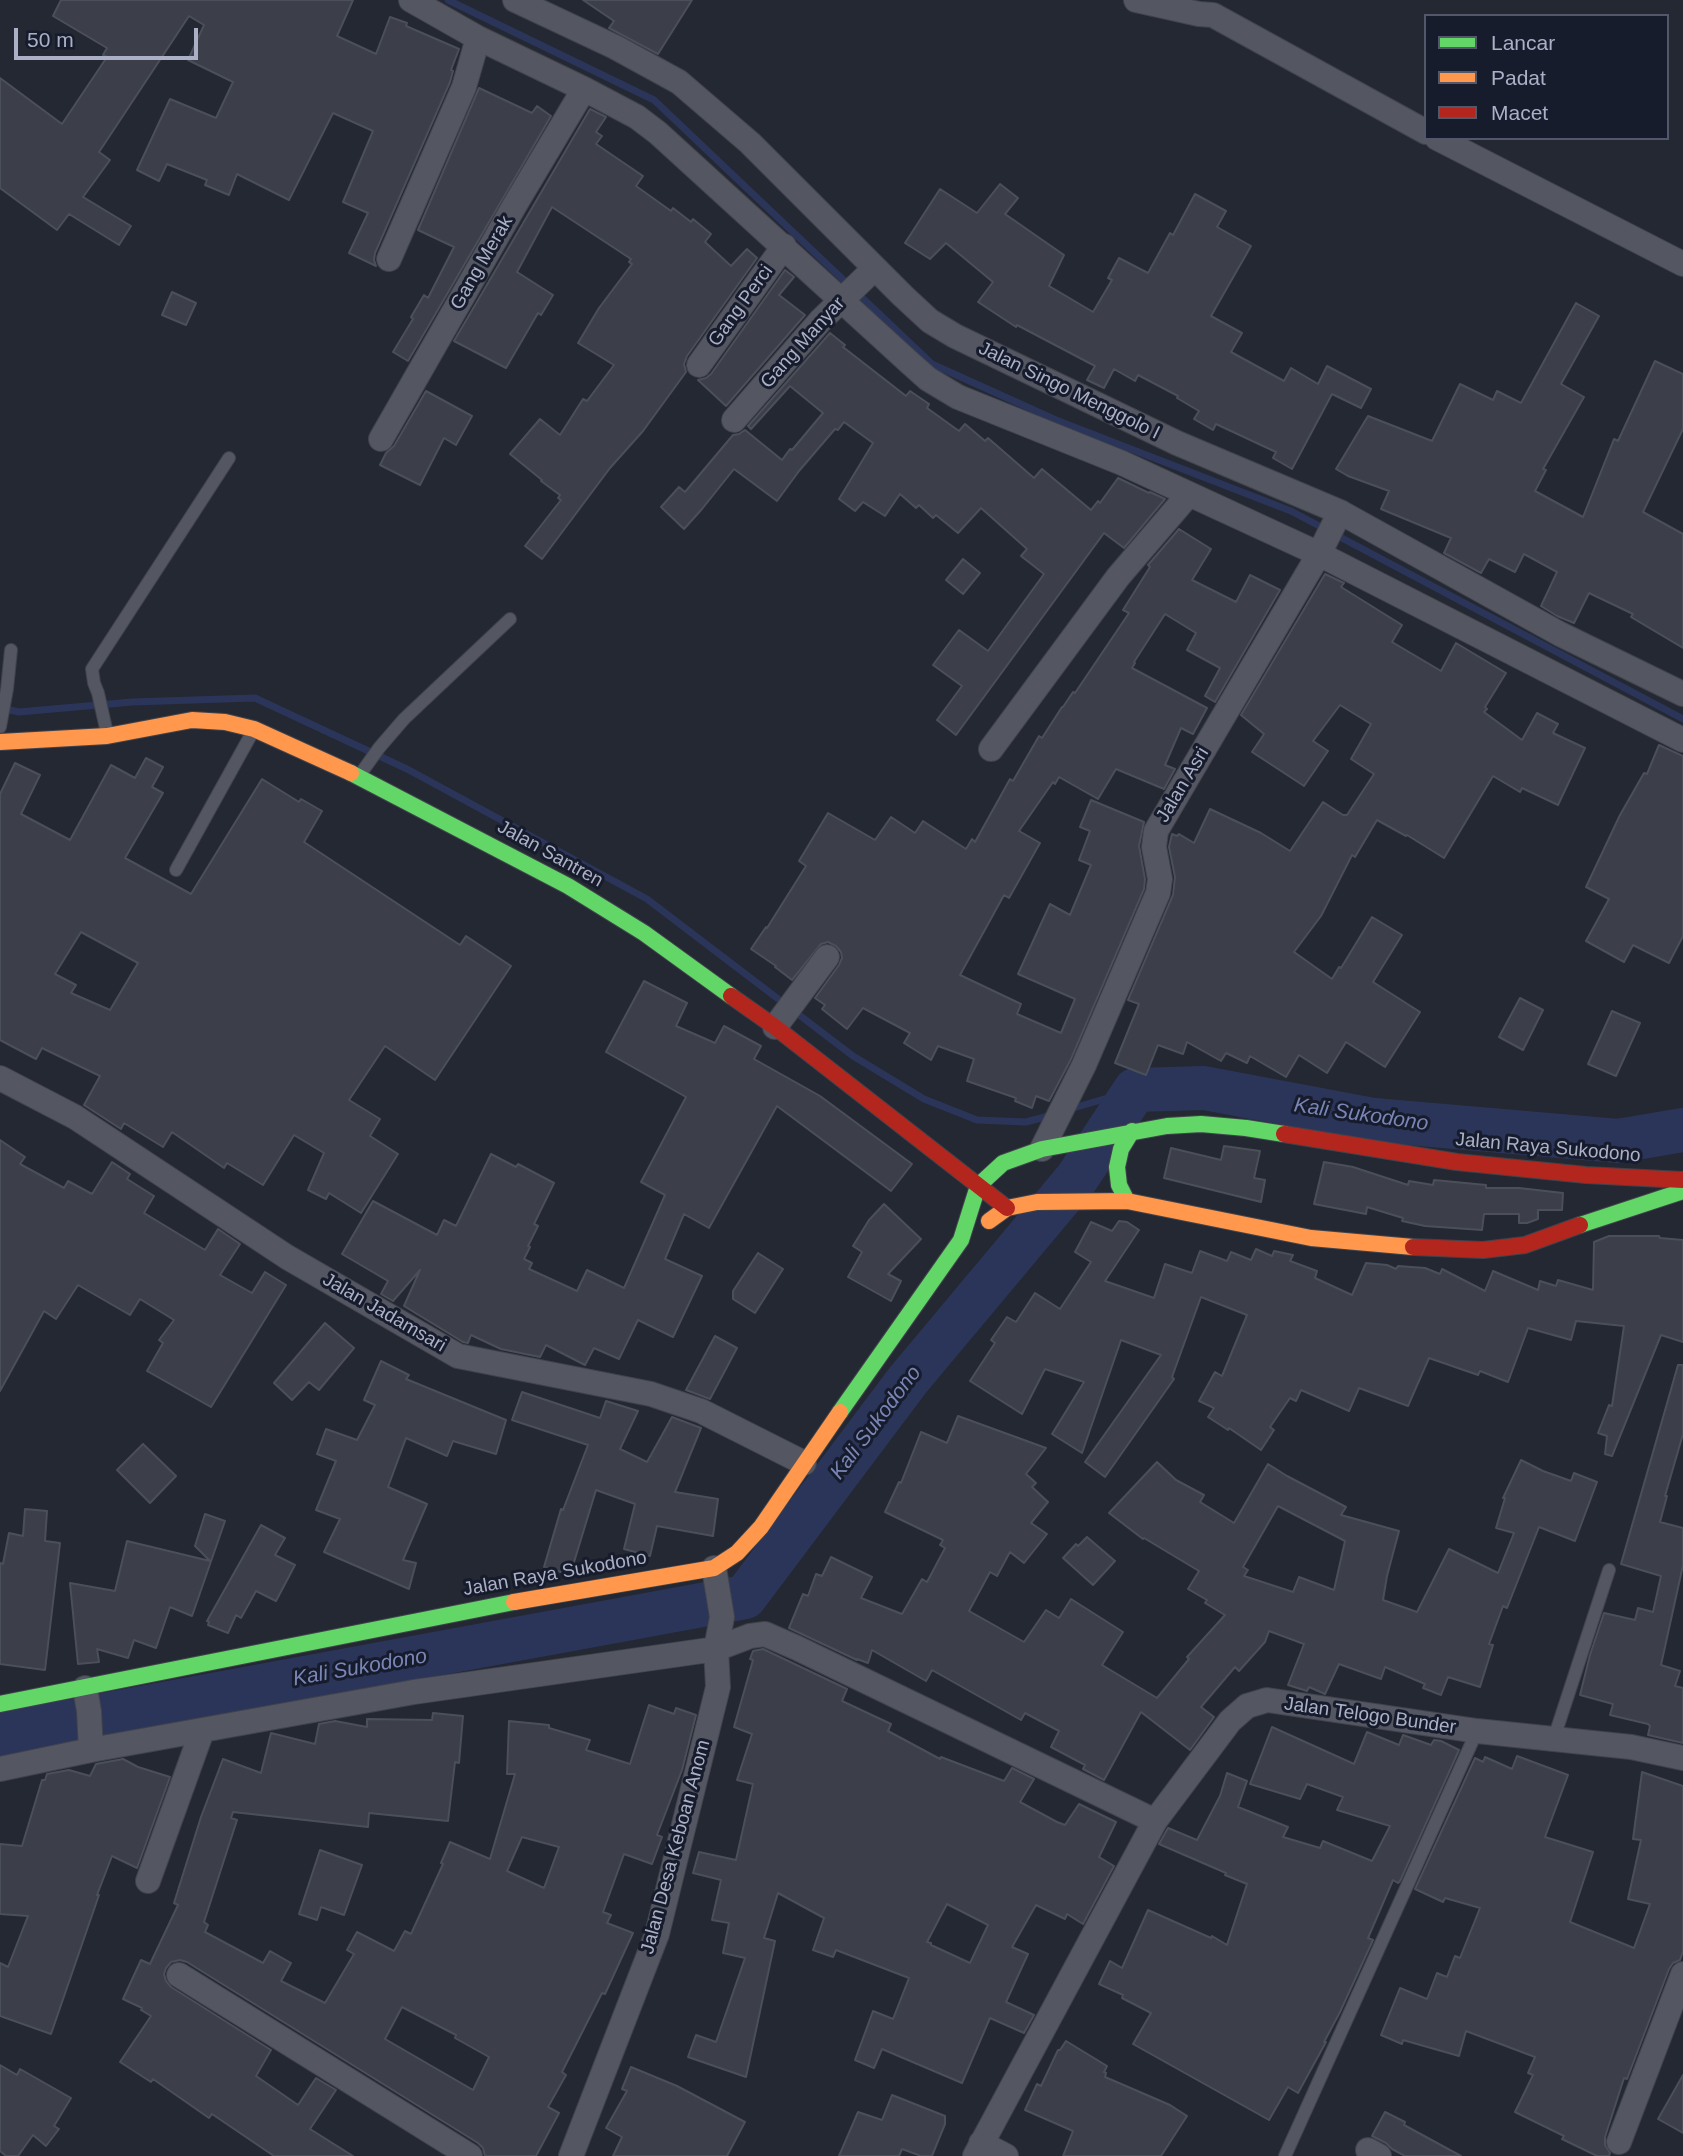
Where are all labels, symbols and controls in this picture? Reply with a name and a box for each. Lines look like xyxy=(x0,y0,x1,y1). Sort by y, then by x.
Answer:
scale bar xyxy=(18,14,201,58)
legend xyxy=(1424,14,1669,140)
text: 50 m xyxy=(27,28,74,51)
text: Lancar xyxy=(1491,31,1555,54)
text: Padat xyxy=(1491,66,1546,89)
text: Macet xyxy=(1491,101,1548,124)
street label: Gang Merak xyxy=(446,212,518,314)
street label: Gang Perci xyxy=(704,261,778,351)
street label: Gang Manyar xyxy=(756,293,850,393)
street label: Jalan Singo Menggolo I xyxy=(975,337,1163,445)
street label: Jalan Asri xyxy=(1152,743,1214,827)
street label: Jalan Santren xyxy=(493,816,607,892)
water label: Kali Sukodono xyxy=(1292,1093,1430,1137)
street label: Jalan Raya Sukodono xyxy=(1454,1129,1642,1167)
street label: Jalan Jadamsari xyxy=(318,1269,450,1357)
water label: Kali Sukodono xyxy=(825,1361,927,1485)
street label: Jalan Raya Sukodono xyxy=(461,1547,649,1601)
water label: Kali Sukodono xyxy=(291,1644,429,1692)
street label: Jalan Telogo Bunder xyxy=(1283,1693,1457,1739)
street label: Jalan Desa Keboan Anom xyxy=(636,1737,716,1957)

